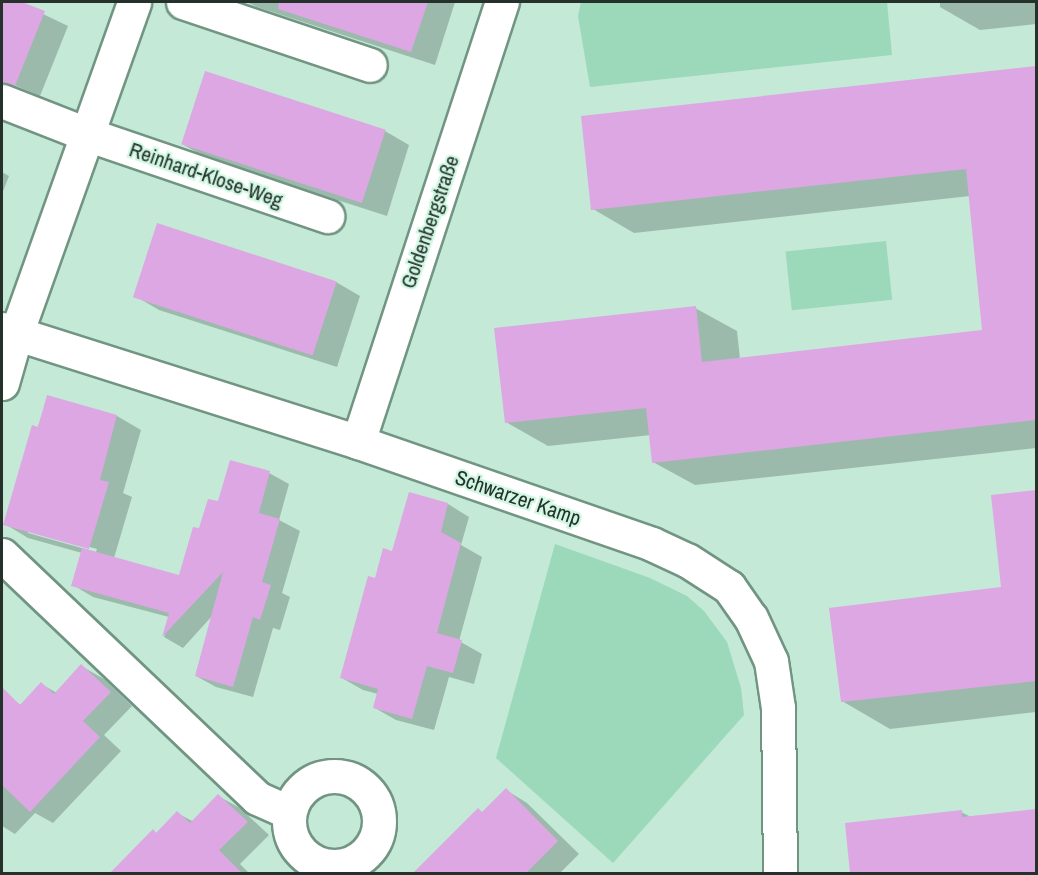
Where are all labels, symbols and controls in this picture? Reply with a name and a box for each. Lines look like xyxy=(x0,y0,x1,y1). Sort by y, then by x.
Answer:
street label: Reinhard-Klose-Weg xyxy=(126,137,286,213)
street label: Goldenbergstraße xyxy=(395,152,465,292)
street label: Schwarzer Kamp xyxy=(452,465,584,531)

